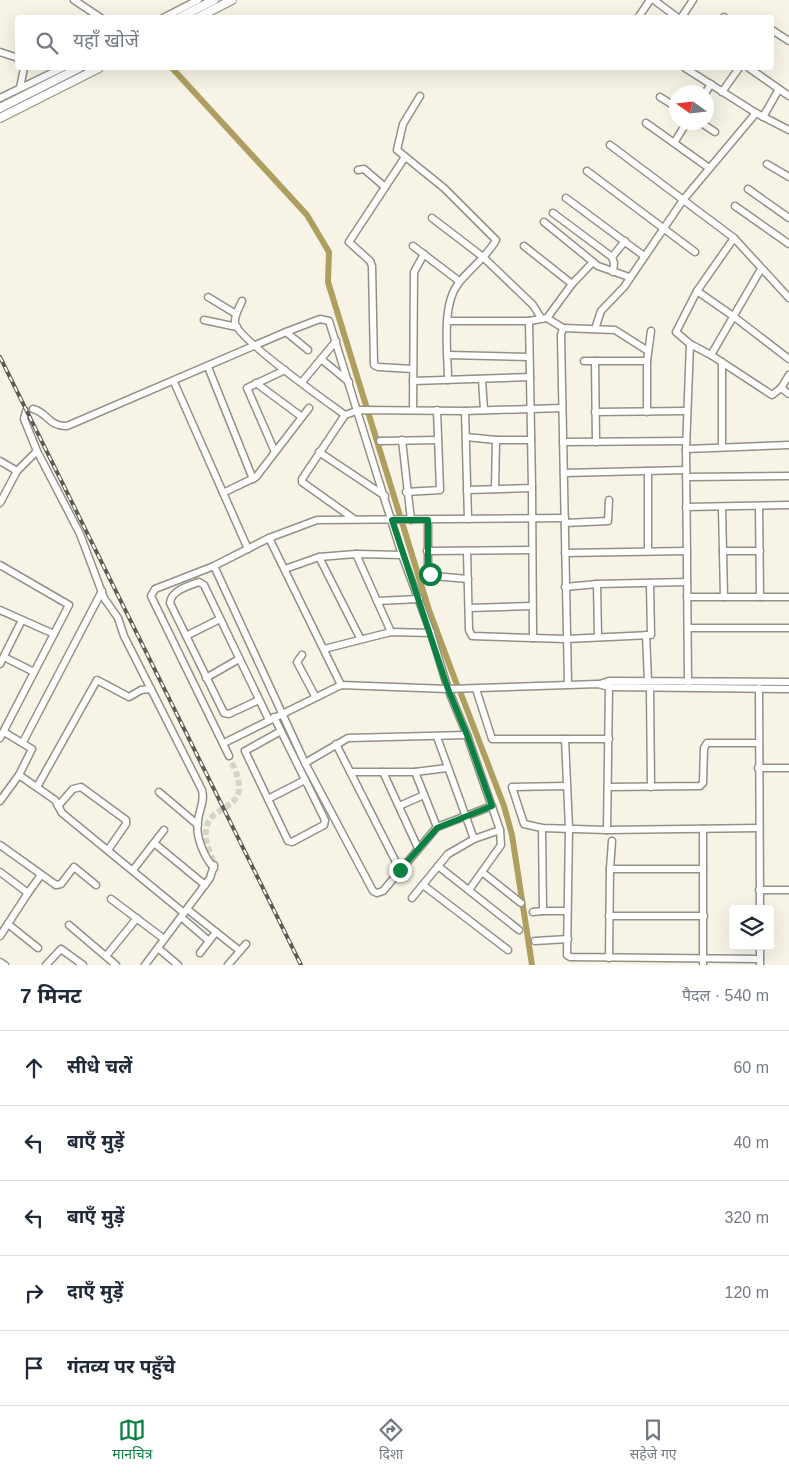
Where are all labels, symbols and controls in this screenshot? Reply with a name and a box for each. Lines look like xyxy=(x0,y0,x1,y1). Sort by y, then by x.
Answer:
search box xyxy=(15,15,774,70)
icon: search xyxy=(33,29,61,57)
text: यहाँ खोजें xyxy=(73,30,139,51)
north arrow xyxy=(669,85,714,130)
route start xyxy=(419,563,442,586)
route end xyxy=(389,859,412,882)
map controls xyxy=(729,905,774,950)
button: layers xyxy=(729,905,774,950)
text: 7 मिनट xyxy=(20,984,82,1007)
text: पैदल · 540 m xyxy=(682,987,769,1004)
icon: ahead xyxy=(20,1054,48,1082)
text: सीधे चलें xyxy=(67,1056,132,1077)
text: 60 m xyxy=(733,1059,769,1076)
icon: left xyxy=(20,1129,48,1157)
text: बाएँ मुड़ें xyxy=(67,1131,124,1152)
text: 40 m xyxy=(733,1134,769,1151)
icon: left xyxy=(20,1204,48,1232)
text: बाएँ मुड़ें xyxy=(67,1206,124,1227)
text: 320 m xyxy=(725,1209,769,1226)
icon: right xyxy=(20,1279,48,1307)
text: दाएँ मुड़ें xyxy=(67,1281,123,1302)
text: 120 m xyxy=(725,1284,769,1301)
icon: arrive xyxy=(20,1354,48,1382)
text: गंतव्य पर पहुँचे xyxy=(67,1356,175,1377)
tab: मानचित्र xyxy=(112,1416,152,1465)
tab: दिशा xyxy=(377,1416,405,1465)
tab: सहेजे गए xyxy=(630,1416,677,1465)

